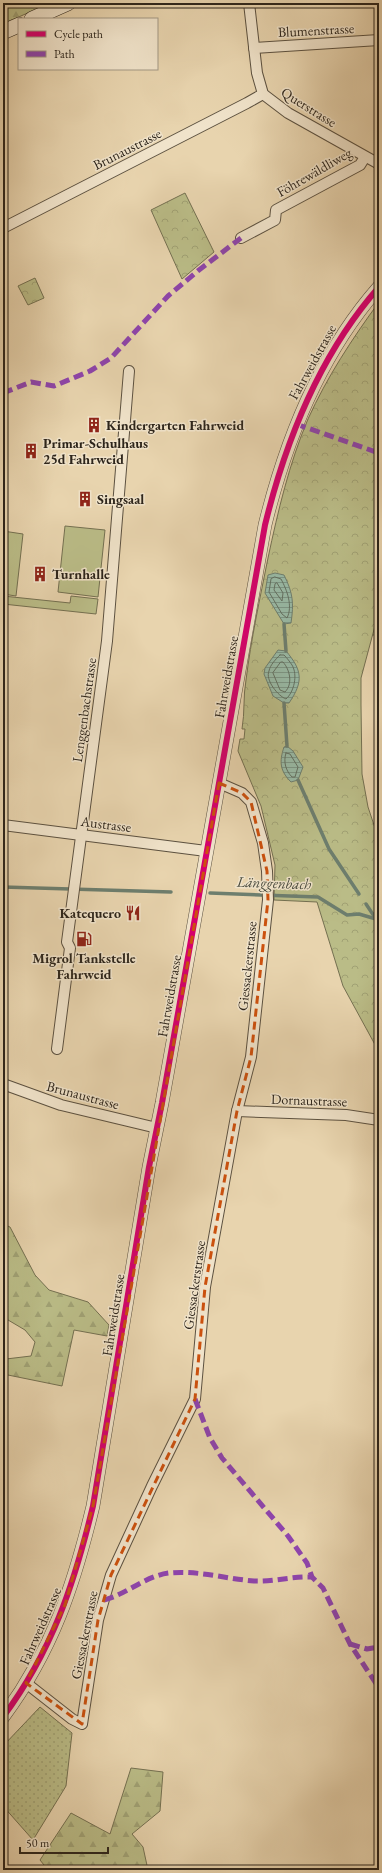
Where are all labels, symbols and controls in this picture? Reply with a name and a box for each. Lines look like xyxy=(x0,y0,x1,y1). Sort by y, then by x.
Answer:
legend xyxy=(18,18,158,70)
street label: Blumenstrasse xyxy=(277,19,355,41)
text: Cycle path xyxy=(54,26,103,42)
text: Path xyxy=(54,46,75,62)
street label: Querstrasse xyxy=(278,83,340,131)
street label: Brunaustrasse xyxy=(90,124,165,174)
street label: Föhrewäldliweg xyxy=(273,143,356,201)
street label: Fahrweidstrasse xyxy=(284,321,340,403)
building icon: Kindergarten Fahrweid xyxy=(85,416,103,434)
place label: Kindergarten Fahrweid xyxy=(106,416,244,434)
place label: Primar-Schulhaus 25d Fahrweid xyxy=(43,434,148,468)
building icon: Primar-Schulhaus 25d Fahrweid xyxy=(22,442,40,460)
building icon: Singsaal xyxy=(76,490,94,508)
place label: Singsaal xyxy=(97,490,144,508)
building icon: Turnhalle xyxy=(31,565,49,583)
place label: Turnhalle xyxy=(52,565,110,583)
street label: Fahrweidstrasse xyxy=(210,634,242,719)
street label: Lenggenbachstrasse xyxy=(68,656,100,763)
street label: Austrasse xyxy=(79,812,133,836)
water label: Länggenbach xyxy=(235,872,312,893)
place label: Katequero xyxy=(59,904,121,922)
restaurant icon: Katequero xyxy=(124,904,142,922)
street label: Giessackerstrasse xyxy=(233,920,261,1012)
fuel station icon: Migrol Tankstelle Fahrweid xyxy=(75,930,93,948)
place label: Migrol Tankstelle Fahrweid xyxy=(32,949,136,983)
street label: Fahrweidstrasse xyxy=(153,953,185,1038)
street label: Brunaustrasse xyxy=(45,1077,122,1113)
street label: Dornaustrasse xyxy=(271,1090,348,1110)
street label: Giessackerstrasse xyxy=(179,1239,209,1331)
street label: Fahrweidstrasse xyxy=(98,1272,128,1357)
street label: Fahrweidstrasse xyxy=(15,1584,65,1668)
street label: Giessackerstrasse xyxy=(67,1589,102,1681)
scale bar xyxy=(20,1829,108,1855)
text: 50 m xyxy=(26,1835,50,1851)

